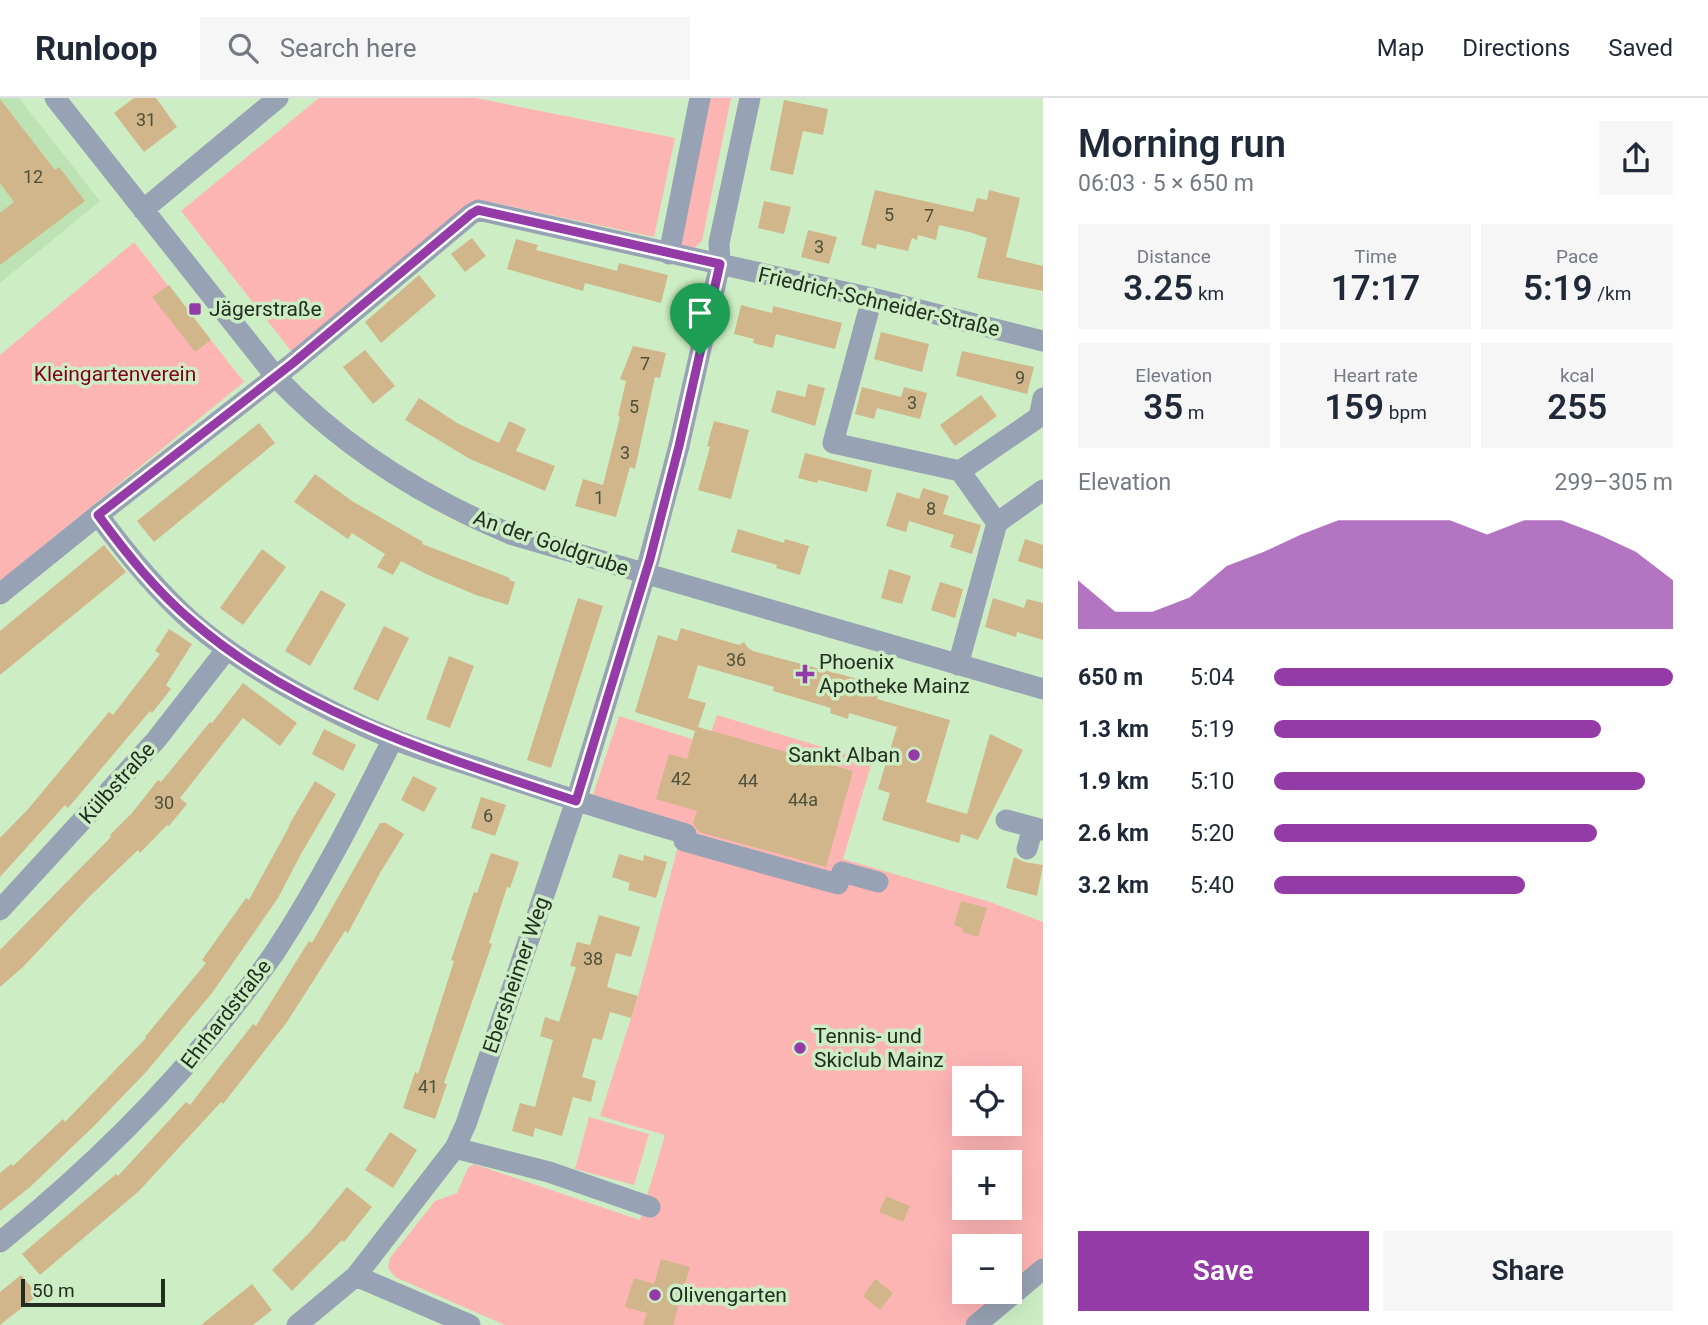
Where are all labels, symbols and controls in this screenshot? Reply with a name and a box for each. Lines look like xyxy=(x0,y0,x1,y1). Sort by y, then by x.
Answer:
search box xyxy=(200,17,690,80)
text: Runloop xyxy=(35,29,158,68)
icon: search xyxy=(224,29,262,67)
text: Search here xyxy=(280,33,416,63)
text: Map xyxy=(1377,34,1424,62)
text: Directions xyxy=(1462,34,1570,62)
text: Saved xyxy=(1608,34,1673,62)
house number: 31 xyxy=(136,109,156,130)
button: share xyxy=(1599,121,1673,195)
text: Morning run xyxy=(1078,122,1286,166)
house number: 12 xyxy=(23,166,43,187)
text: 06:03 · 5 × 650 m xyxy=(1078,170,1254,197)
house number: 5 xyxy=(884,204,894,225)
house number: 7 xyxy=(924,205,934,226)
house number: 3 xyxy=(814,236,824,257)
text: Distance xyxy=(1137,245,1211,268)
text: Time xyxy=(1354,245,1397,268)
text: Pace xyxy=(1556,245,1598,268)
street label: Friedrich-Schneider-Straße xyxy=(756,263,1002,341)
text: 3.25 xyxy=(1123,268,1193,309)
text: 17:17 xyxy=(1331,268,1420,309)
text: 5:19 xyxy=(1523,268,1593,309)
text: km xyxy=(1193,282,1224,305)
text: /km xyxy=(1593,282,1631,305)
pin xyxy=(670,283,730,355)
icon: arrive xyxy=(681,294,719,332)
place label: Jägerstraße xyxy=(209,297,322,321)
marker: Jägerstraße xyxy=(187,301,203,317)
house number: 7 xyxy=(640,353,650,374)
park label: Kleingartenverein xyxy=(34,362,196,386)
text: Elevation xyxy=(1135,364,1212,387)
text: Heart rate xyxy=(1333,364,1418,387)
text: kcal xyxy=(1560,364,1594,387)
house number: 9 xyxy=(1015,367,1025,388)
text: 35 xyxy=(1143,387,1183,428)
text: 159 xyxy=(1324,387,1384,428)
text: 255 xyxy=(1547,387,1607,428)
house number: 3 xyxy=(907,392,917,413)
house number: 5 xyxy=(629,396,639,417)
text: m xyxy=(1183,401,1205,424)
text: bpm xyxy=(1384,401,1427,424)
house number: 3 xyxy=(620,442,630,463)
text: Elevation xyxy=(1078,469,1171,496)
text: 299–305 m xyxy=(1554,469,1673,496)
house number: 1 xyxy=(594,487,604,508)
house number: 8 xyxy=(926,498,936,519)
street label: An der Goldgrube xyxy=(470,505,632,581)
house number: 36 xyxy=(726,649,746,670)
place label: Phoenix Apotheke Mainz xyxy=(819,650,970,698)
text: 650 m xyxy=(1078,664,1143,691)
text: 5:04 xyxy=(1190,664,1234,691)
marker: Phoenix Apotheke Mainz xyxy=(797,666,813,682)
text: 1.3 km xyxy=(1078,716,1149,743)
text: 5:19 xyxy=(1190,716,1234,743)
street label: Külbstraße xyxy=(74,737,160,829)
place label: Sankt Alban xyxy=(788,743,900,767)
marker: Sankt Alban xyxy=(906,747,922,763)
house number: 42 xyxy=(671,768,691,789)
text: 1.9 km xyxy=(1078,768,1149,795)
text: 5:10 xyxy=(1190,768,1234,795)
house number: 44 xyxy=(738,770,758,791)
house number: 44a xyxy=(788,789,818,810)
house number: 30 xyxy=(154,792,174,813)
house number: 6 xyxy=(483,805,493,826)
text: 2.6 km xyxy=(1078,820,1149,847)
text: 5:20 xyxy=(1190,820,1234,847)
text: 3.2 km xyxy=(1078,872,1149,899)
text: 5:40 xyxy=(1190,872,1234,899)
street label: Ebersheimer Weg xyxy=(478,894,554,1056)
house number: 38 xyxy=(583,948,603,969)
street label: Ehrhardstraße xyxy=(176,955,276,1073)
place label: Tennis- und Skiclub Mainz xyxy=(814,1024,944,1072)
marker: Tennis- und Skiclub Mainz xyxy=(792,1040,808,1056)
map controls xyxy=(952,1066,1022,1304)
button: locate xyxy=(952,1066,1022,1136)
house number: 41 xyxy=(418,1076,438,1097)
button: + xyxy=(952,1150,1022,1220)
button: Save xyxy=(1078,1231,1369,1311)
button: Share xyxy=(1383,1231,1673,1311)
button: − xyxy=(952,1234,1022,1304)
scale bar xyxy=(21,1276,164,1308)
text: 50 m xyxy=(32,1279,75,1302)
place label: Olivengarten xyxy=(669,1283,787,1307)
marker: Olivengarten xyxy=(647,1287,663,1303)

